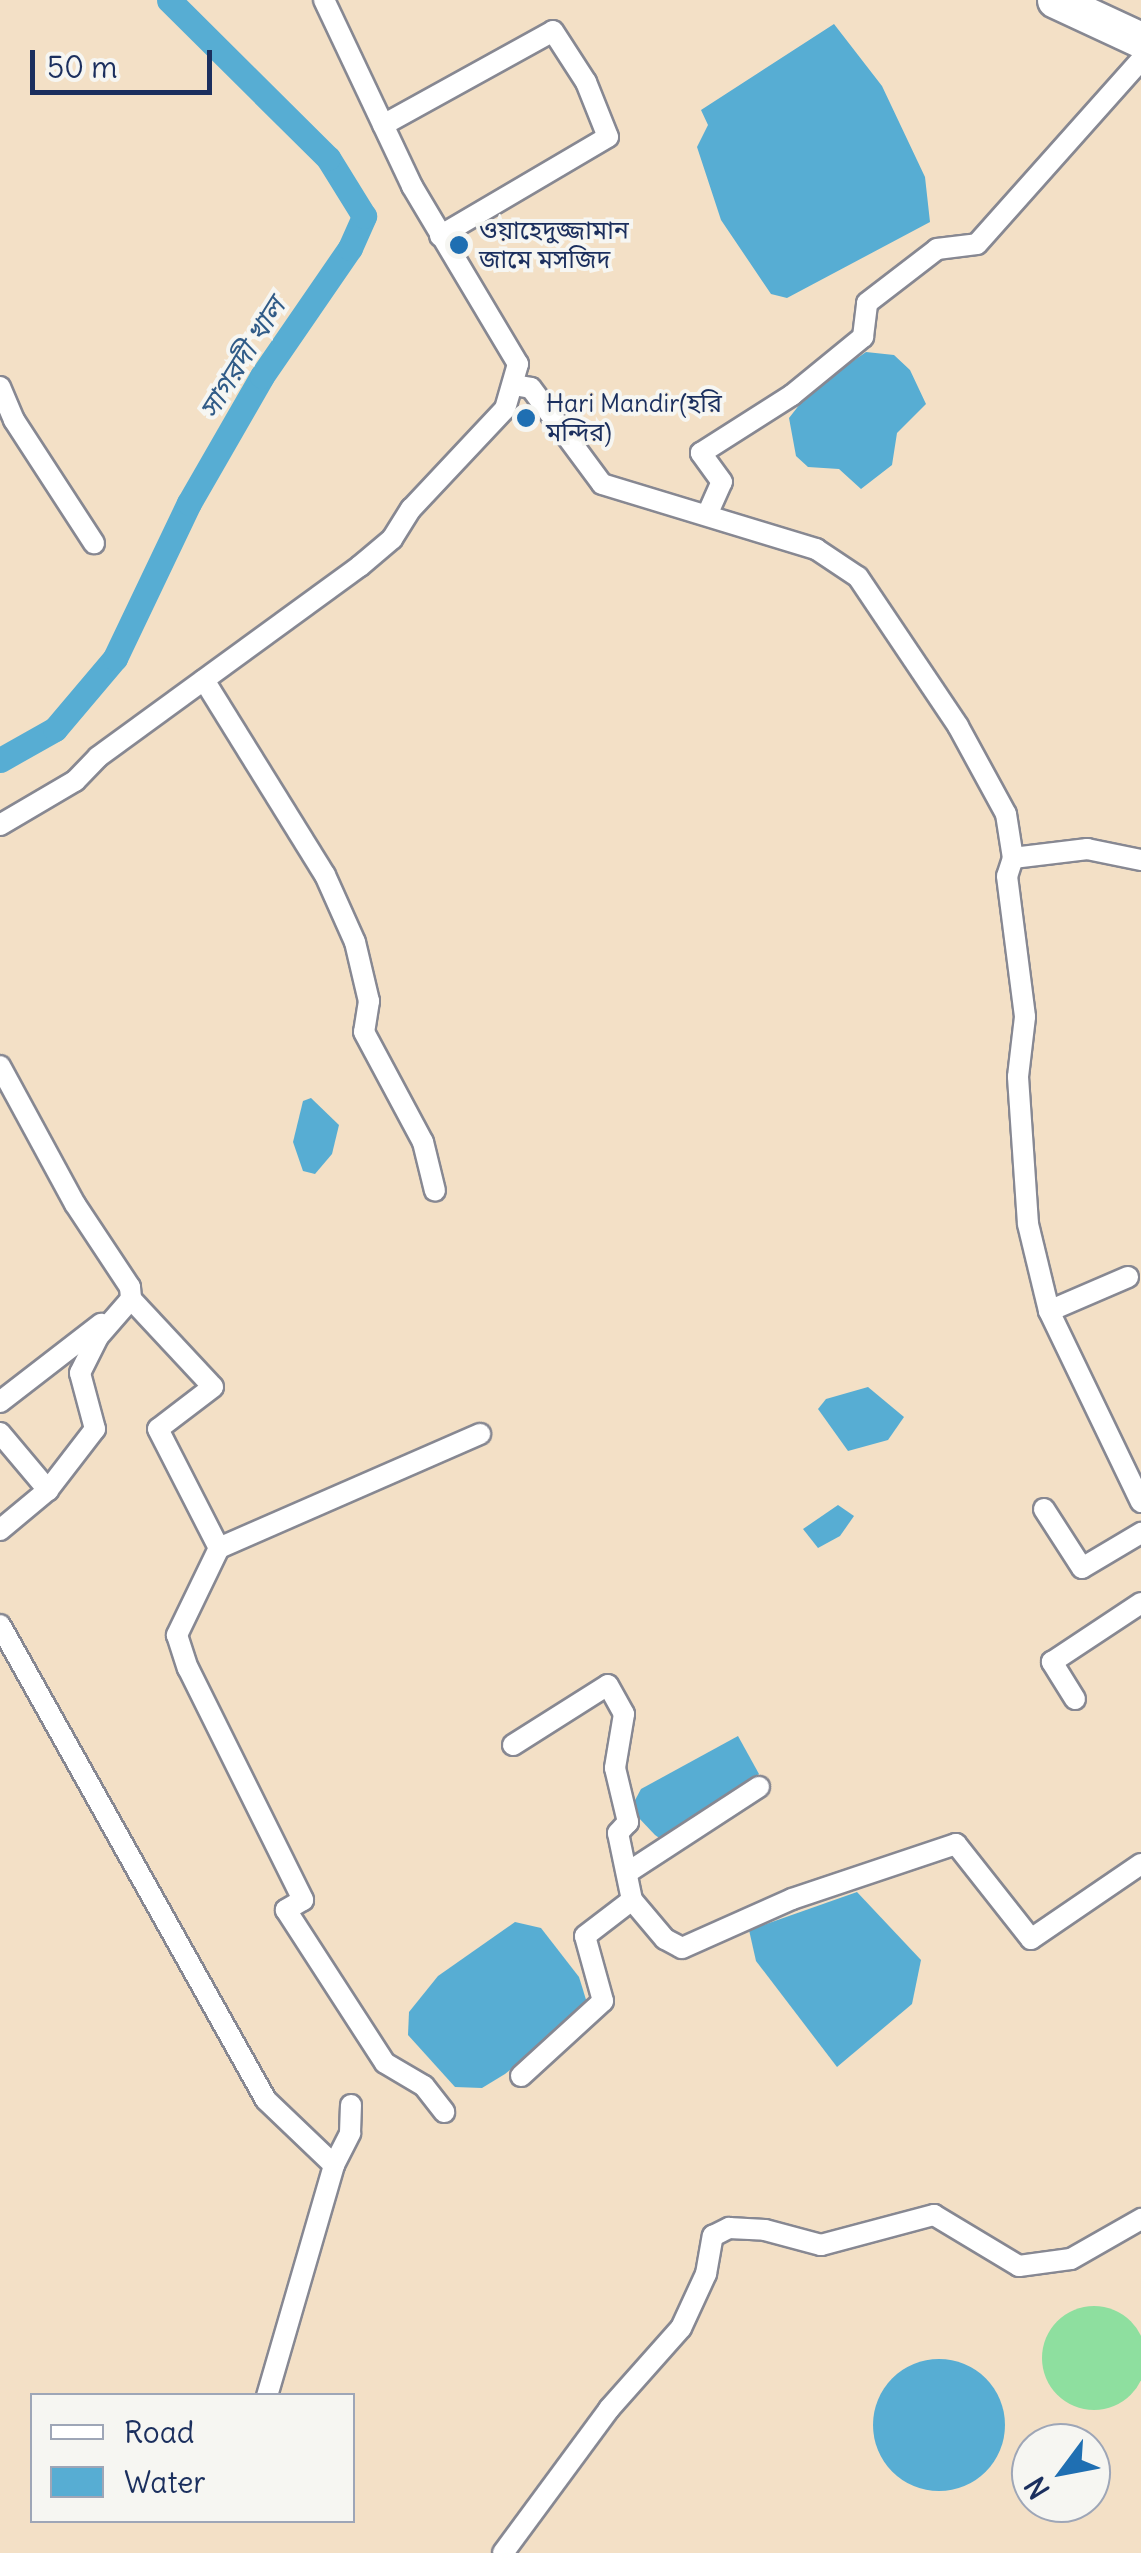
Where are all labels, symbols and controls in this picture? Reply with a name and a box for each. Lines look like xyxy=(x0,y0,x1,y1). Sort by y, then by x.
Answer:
scale bar xyxy=(35,30,218,92)
text: 50 m xyxy=(47,48,117,86)
place label: ওয়াহেদুজ্জামান জামে মসজিদ xyxy=(479,216,629,275)
marker: ওয়াহেদুজ্জামান জামে মসজিদ xyxy=(448,234,470,256)
water label: সাগরদী খাল xyxy=(192,292,292,424)
place label: Hari Mandir(হরি মন্দির) xyxy=(546,389,722,448)
marker: Hari Mandir(হরি মন্দির) xyxy=(515,407,537,429)
legend xyxy=(30,2393,355,2523)
text: Road xyxy=(124,2413,194,2451)
north arrow xyxy=(1011,2423,1111,2523)
text: Water xyxy=(124,2463,206,2501)
text: N xyxy=(1017,2470,1058,2506)

